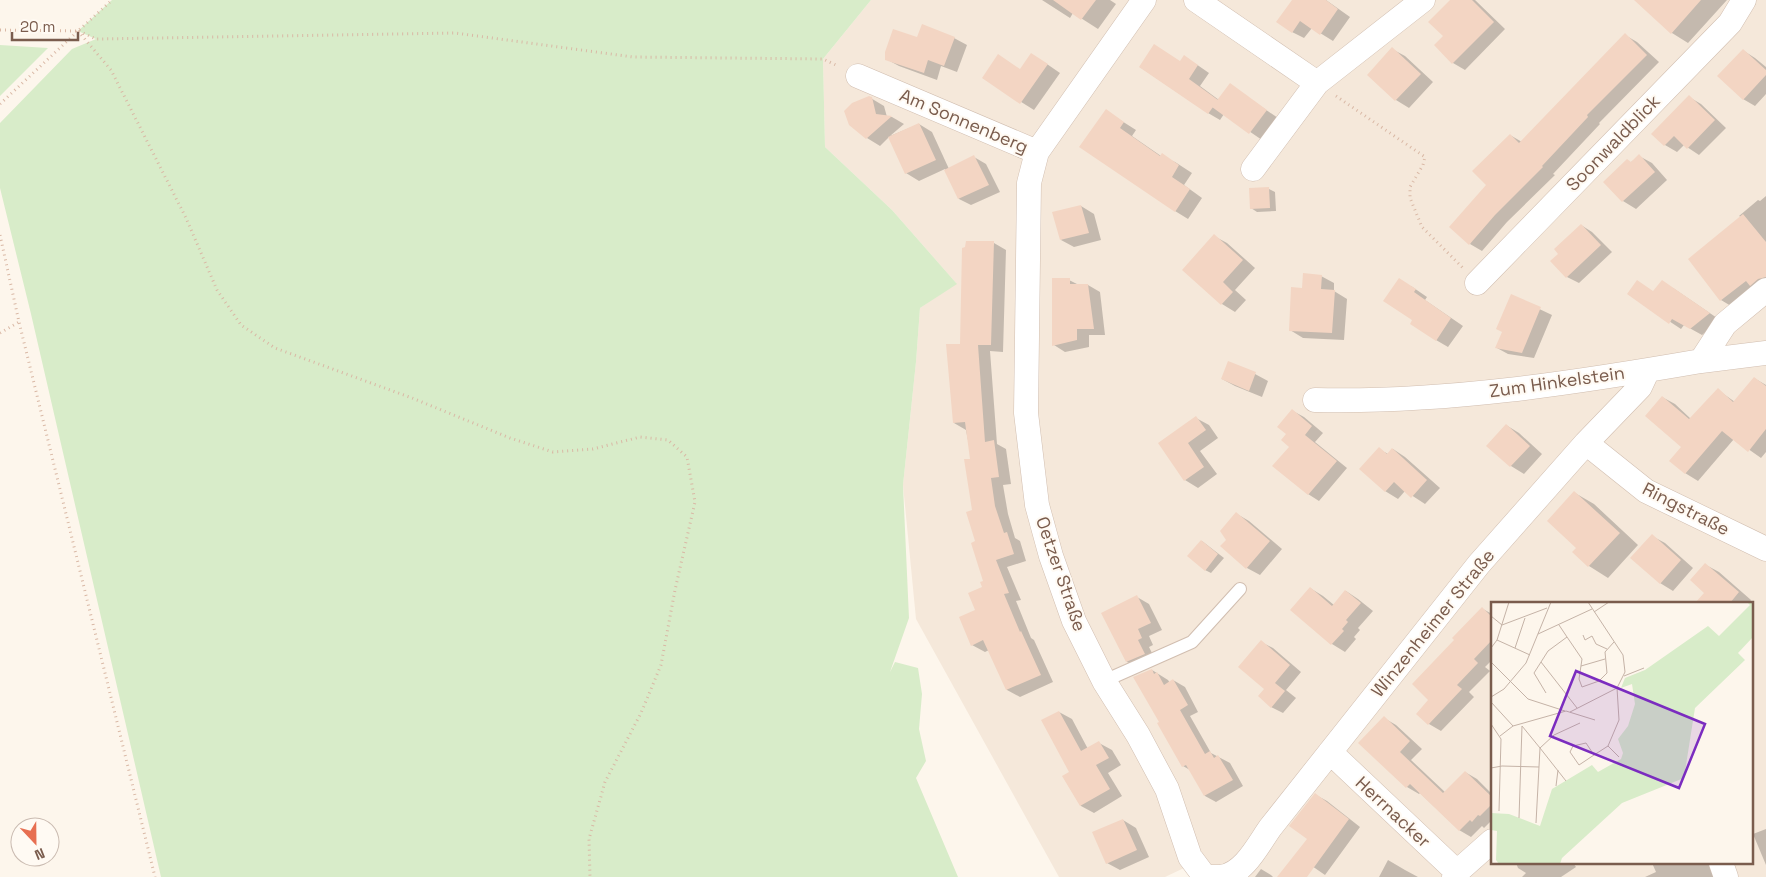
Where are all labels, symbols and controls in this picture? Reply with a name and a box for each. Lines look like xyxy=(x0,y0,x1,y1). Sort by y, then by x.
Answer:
scale bar xyxy=(12,10,79,42)
text: 20 m xyxy=(20,17,55,36)
street label: Am Sonnenberg xyxy=(896,83,1032,158)
street label: Soonwaldblick xyxy=(1561,89,1665,196)
street label: Zum Hinkelstein xyxy=(1488,361,1626,402)
street label: Ringstraße xyxy=(1639,477,1734,540)
street label: Oetzer Straße xyxy=(1031,513,1092,634)
street label: Winzenheimer Straße xyxy=(1366,544,1499,701)
inset map xyxy=(1491,602,1754,864)
street label: Herrnacker xyxy=(1351,771,1436,852)
north arrow xyxy=(10,817,60,867)
text: N xyxy=(32,844,48,864)

